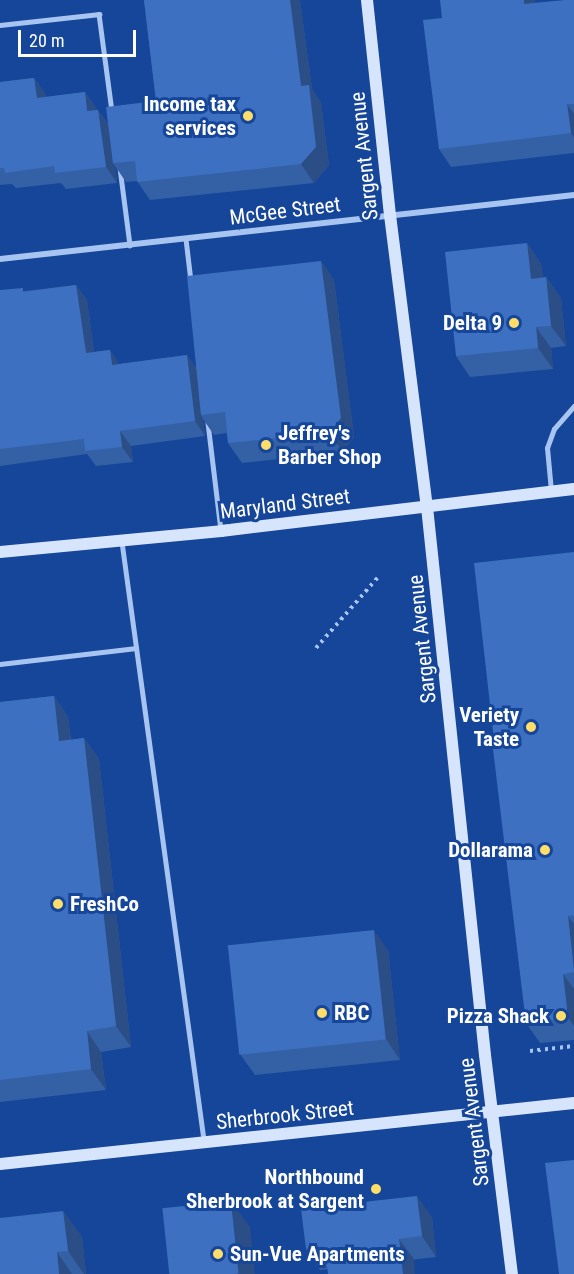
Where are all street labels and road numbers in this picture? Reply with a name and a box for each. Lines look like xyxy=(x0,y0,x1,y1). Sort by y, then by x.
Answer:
street label: Sargent Avenue xyxy=(345,91,383,221)
street label: McGee Street xyxy=(228,192,342,230)
street label: Maryland Street xyxy=(219,484,351,524)
street label: Sargent Avenue xyxy=(403,574,441,704)
street label: Sargent Avenue xyxy=(454,1056,494,1188)
street label: Sherbrook Street xyxy=(215,1095,355,1135)

